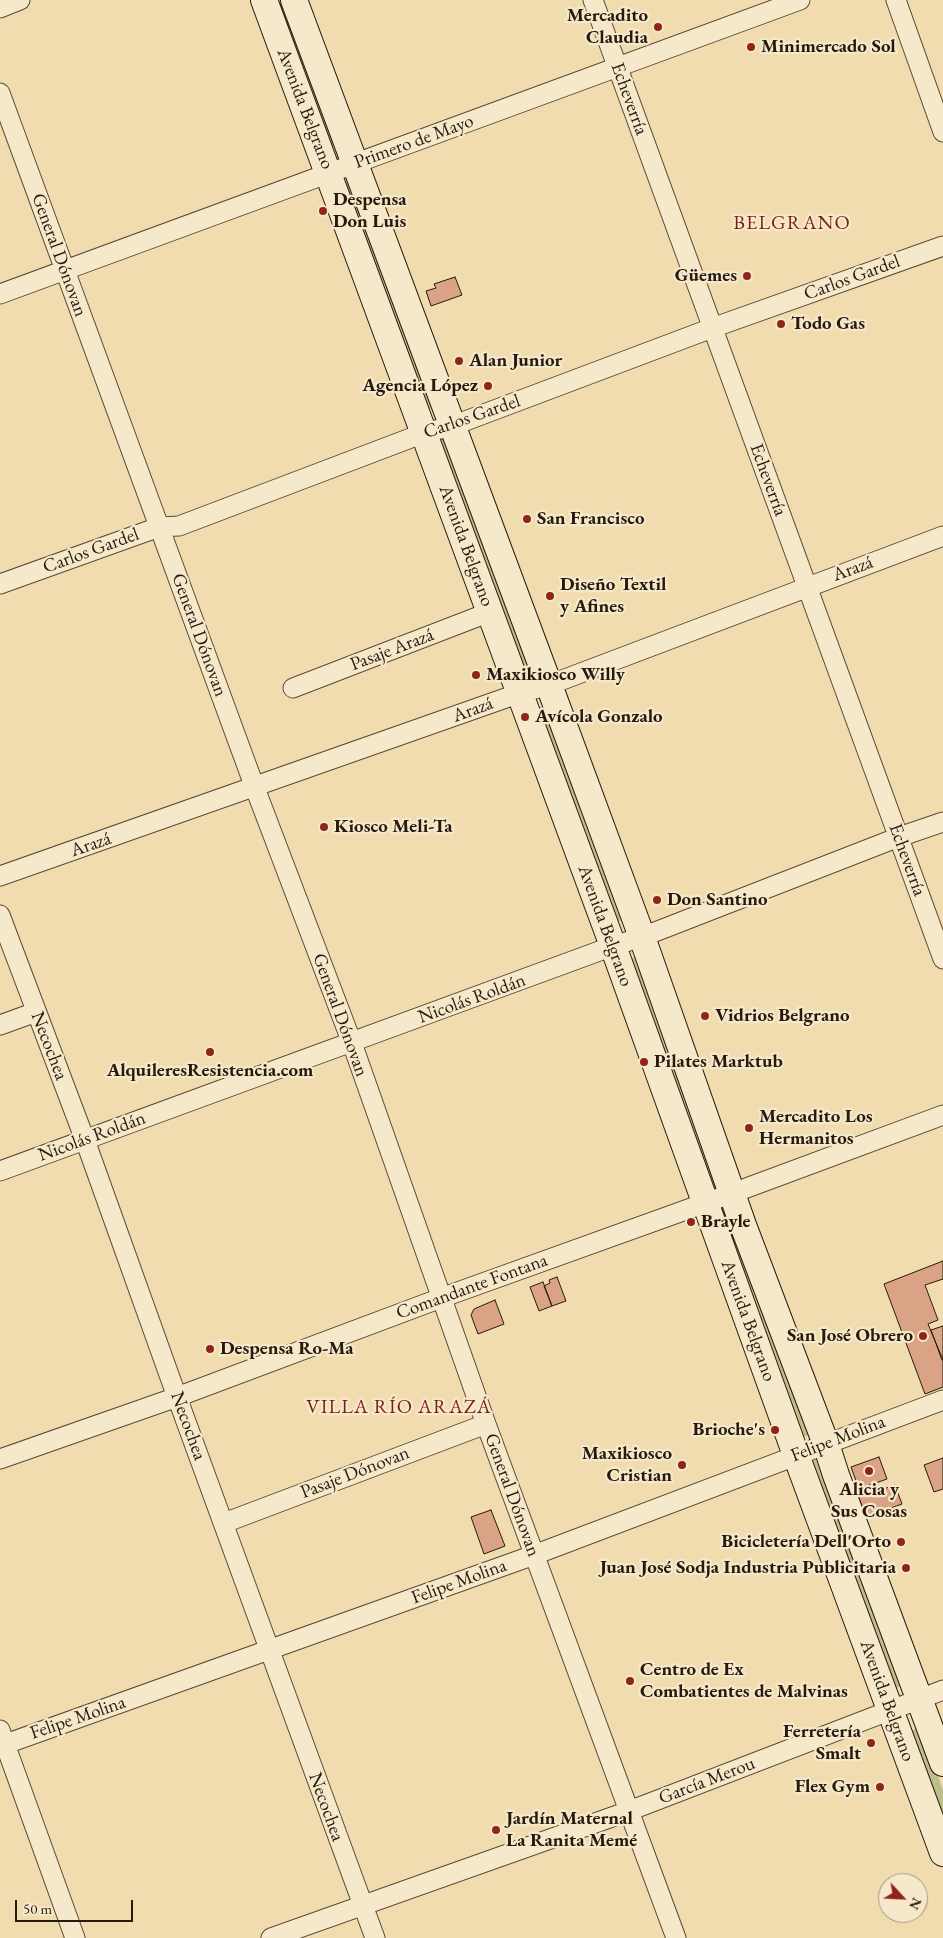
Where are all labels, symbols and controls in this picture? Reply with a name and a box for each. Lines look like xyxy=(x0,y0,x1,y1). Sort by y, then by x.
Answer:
place label: Mercadito Claudia xyxy=(567,5,648,49)
marker: Mercadito Claudia xyxy=(652,21,664,33)
place label: Minimercado Sol xyxy=(761,36,896,58)
marker: Minimercado Sol xyxy=(745,41,757,53)
street label: Avenida Belgrano xyxy=(272,45,338,173)
street label: Echeverría xyxy=(605,60,653,138)
street label: Primero de Mayo xyxy=(351,110,477,174)
place label: Despensa Don Luis xyxy=(333,189,407,233)
street label: General Dónovan xyxy=(26,190,92,320)
marker: Despensa Don Luis xyxy=(317,205,329,217)
district label: BELGRANO xyxy=(732,212,852,236)
street label: Carlos Gardel xyxy=(801,250,903,306)
place label: Güemes xyxy=(675,265,737,287)
marker: Güemes xyxy=(741,270,753,282)
place label: Todo Gas xyxy=(791,313,865,335)
marker: Todo Gas xyxy=(775,318,787,330)
place label: Alan Junior xyxy=(469,350,562,372)
marker: Alan Junior xyxy=(453,355,465,367)
place label: Agencia López xyxy=(362,375,478,397)
marker: Agencia López xyxy=(482,380,494,392)
street label: Carlos Gardel xyxy=(421,390,523,444)
street label: Echeverría xyxy=(744,441,792,519)
street label: Avenida Belgrano xyxy=(433,482,499,610)
place label: San Francisco xyxy=(537,508,645,530)
marker: San Francisco xyxy=(521,513,533,525)
street label: Carlos Gardel xyxy=(40,523,142,579)
street label: Arazá xyxy=(830,551,876,587)
street label: General Dónovan xyxy=(166,570,232,700)
place label: Diseño Textil y Afines xyxy=(560,574,666,618)
marker: Diseño Textil y Afines xyxy=(544,590,556,602)
street label: Pasaje Arazá xyxy=(347,624,437,676)
place label: Maxikiosco Willy xyxy=(486,664,625,686)
marker: Maxikiosco Willy xyxy=(470,669,482,681)
street label: Arazá xyxy=(450,692,496,728)
place label: Avícola Gonzalo xyxy=(535,706,662,728)
marker: Avícola Gonzalo xyxy=(519,711,531,723)
place label: Kiosco Meli-Ta xyxy=(334,816,453,838)
marker: Kiosco Meli-Ta xyxy=(318,821,330,833)
street label: Echeverría xyxy=(883,821,931,899)
street label: Arazá xyxy=(68,827,114,863)
street label: Avenida Belgrano xyxy=(572,862,638,990)
place label: Don Santino xyxy=(667,889,768,911)
marker: Don Santino xyxy=(651,894,663,906)
street label: General Dónovan xyxy=(307,950,373,1080)
street label: Nicolás Roldán xyxy=(415,969,529,1029)
place label: Vidrios Belgrano xyxy=(715,1005,850,1027)
street label: Necochea xyxy=(26,1009,72,1083)
marker: Vidrios Belgrano xyxy=(699,1010,711,1022)
marker: AlquileresResistencia.com xyxy=(204,1046,216,1058)
place label: Pilates Marktub xyxy=(654,1051,783,1073)
marker: Pilates Marktub xyxy=(638,1056,650,1068)
place label: AlquileresResistencia.com xyxy=(107,1060,313,1082)
place label: Mercadito Los Hermanitos xyxy=(759,1106,873,1150)
street label: Nicolás Roldán xyxy=(35,1107,149,1167)
marker: Mercadito Los Hermanitos xyxy=(743,1122,755,1134)
place label: Brayle xyxy=(701,1211,750,1233)
marker: Brayle xyxy=(685,1216,697,1228)
street label: Comandante Fontana xyxy=(393,1249,551,1325)
street label: Avenida Belgrano xyxy=(715,1257,781,1385)
place label: San José Obrero xyxy=(787,1325,913,1347)
marker: San José Obrero xyxy=(917,1330,929,1342)
place label: Despensa Ro-Ma xyxy=(220,1338,353,1360)
marker: Despensa Ro-Ma xyxy=(204,1343,216,1355)
street label: Necochea xyxy=(165,1388,211,1464)
district label: VILLA RÍO ARAZÁ xyxy=(304,1396,494,1420)
street label: Felipe Molina xyxy=(787,1411,889,1467)
place label: Brioche's xyxy=(693,1419,765,1441)
marker: Brioche's xyxy=(769,1424,781,1436)
street label: General Dónovan xyxy=(479,1430,545,1560)
street label: Pasaje Dónovan xyxy=(297,1442,413,1504)
place label: Maxikiosco Cristian xyxy=(582,1443,672,1487)
marker: Maxikiosco Cristian xyxy=(676,1459,688,1471)
marker: Alicia y Sus Cosas xyxy=(863,1465,875,1477)
place label: Alicia y Sus Cosas xyxy=(831,1479,907,1523)
place label: Bicicletería Dell'Orto xyxy=(721,1531,891,1553)
marker: Bicicletería Dell'Orto xyxy=(895,1536,907,1548)
street label: Felipe Molina xyxy=(408,1554,510,1610)
place label: Juan José Sodja Industria Publicitaria xyxy=(600,1557,896,1579)
marker: Juan José Sodja Industria Publicitaria xyxy=(900,1562,912,1574)
street label: Avenida Belgrano xyxy=(854,1637,920,1765)
place label: Centro de Ex Combatientes de Malvinas xyxy=(640,1659,848,1703)
marker: Centro de Ex Combatientes de Malvinas xyxy=(624,1675,636,1687)
street label: Felipe Molina xyxy=(27,1691,129,1745)
place label: Ferretería Smalt xyxy=(783,1721,861,1765)
marker: Ferretería Smalt xyxy=(865,1737,877,1749)
street label: García Merou xyxy=(656,1752,758,1810)
street label: Necochea xyxy=(303,1769,349,1845)
place label: Flex Gym xyxy=(795,1776,870,1798)
marker: Flex Gym xyxy=(874,1781,886,1793)
place label: Jardín Maternal La Ranita Memé xyxy=(506,1808,637,1852)
marker: Jardín Maternal La Ranita Memé xyxy=(490,1824,502,1836)
north arrow xyxy=(878,1873,928,1923)
scale bar xyxy=(18,1890,135,1922)
text: N xyxy=(905,1895,926,1913)
text: 50 m xyxy=(23,1899,52,1918)

